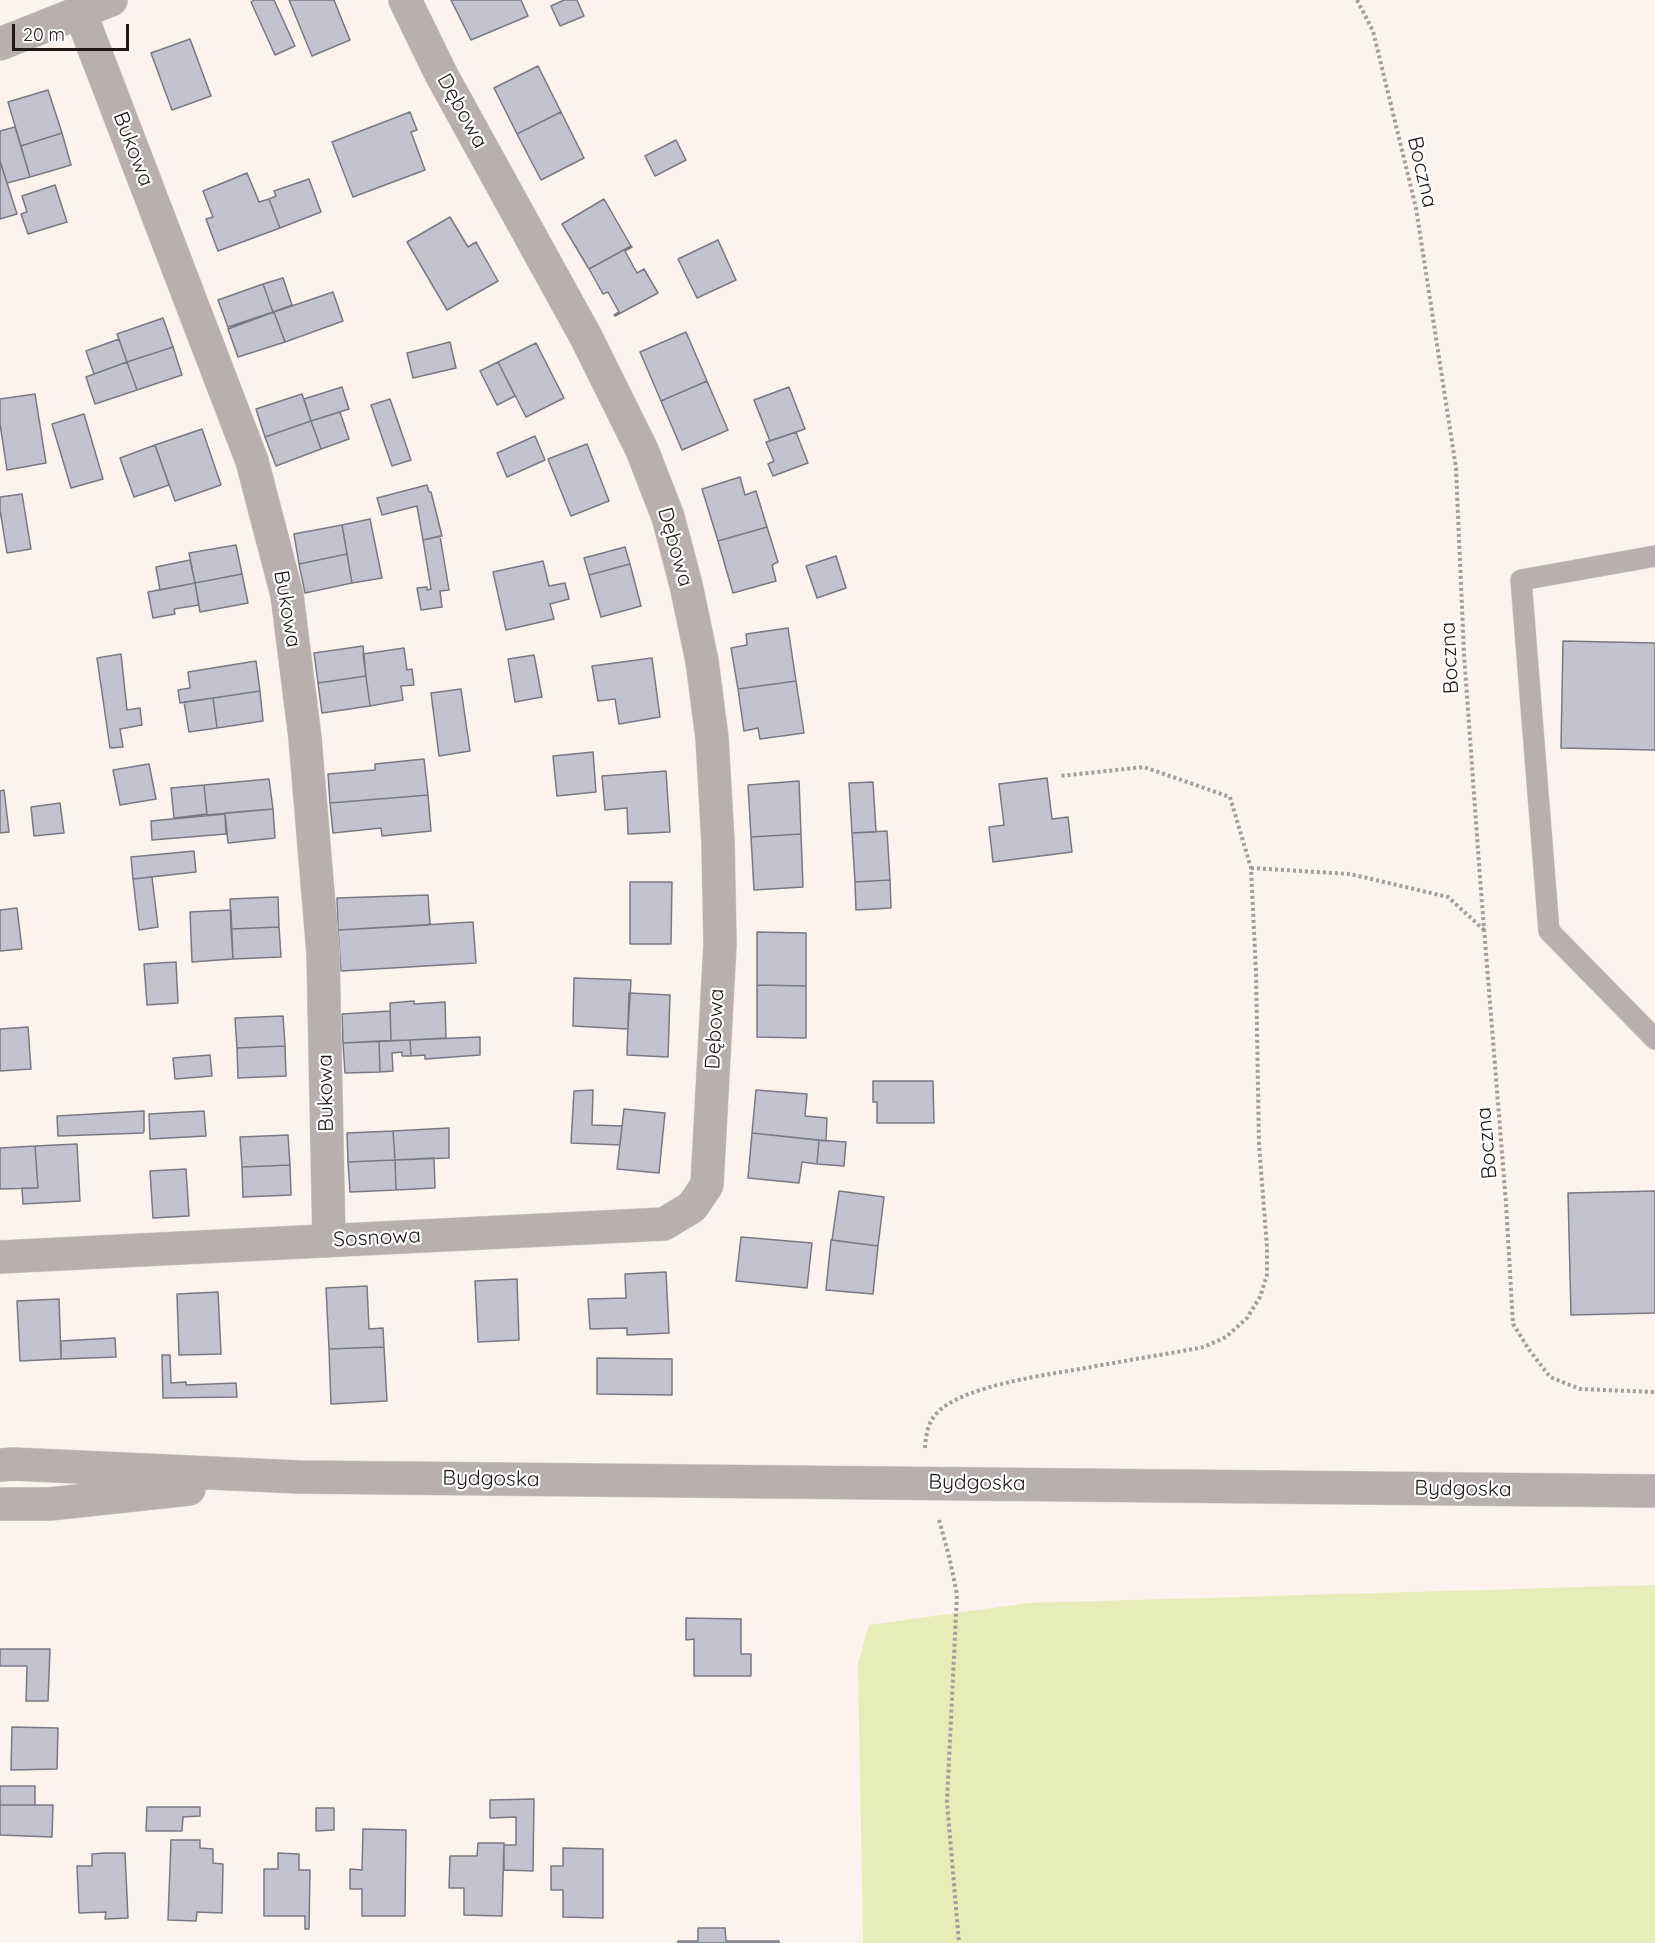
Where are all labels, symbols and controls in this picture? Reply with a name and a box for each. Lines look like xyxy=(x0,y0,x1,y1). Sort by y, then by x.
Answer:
scale bar xyxy=(15,12,132,50)
text: 20 m xyxy=(23,23,65,46)
street label: Dębowa xyxy=(431,69,493,153)
street label: Bukowa xyxy=(107,108,159,190)
street label: Boczna xyxy=(1402,134,1442,210)
street label: Dębowa xyxy=(652,505,698,589)
street label: Bukowa xyxy=(268,569,306,649)
street label: Boczna xyxy=(1436,621,1464,695)
street label: Dębowa xyxy=(700,988,730,1070)
street label: Bukowa xyxy=(313,1054,339,1132)
street label: Boczna xyxy=(1471,1106,1503,1180)
street label: Sosnowa xyxy=(333,1223,421,1253)
street label: Bydgoska xyxy=(442,1466,540,1492)
street label: Bydgoska xyxy=(928,1470,1026,1496)
street label: Bydgoska xyxy=(1414,1476,1512,1502)

